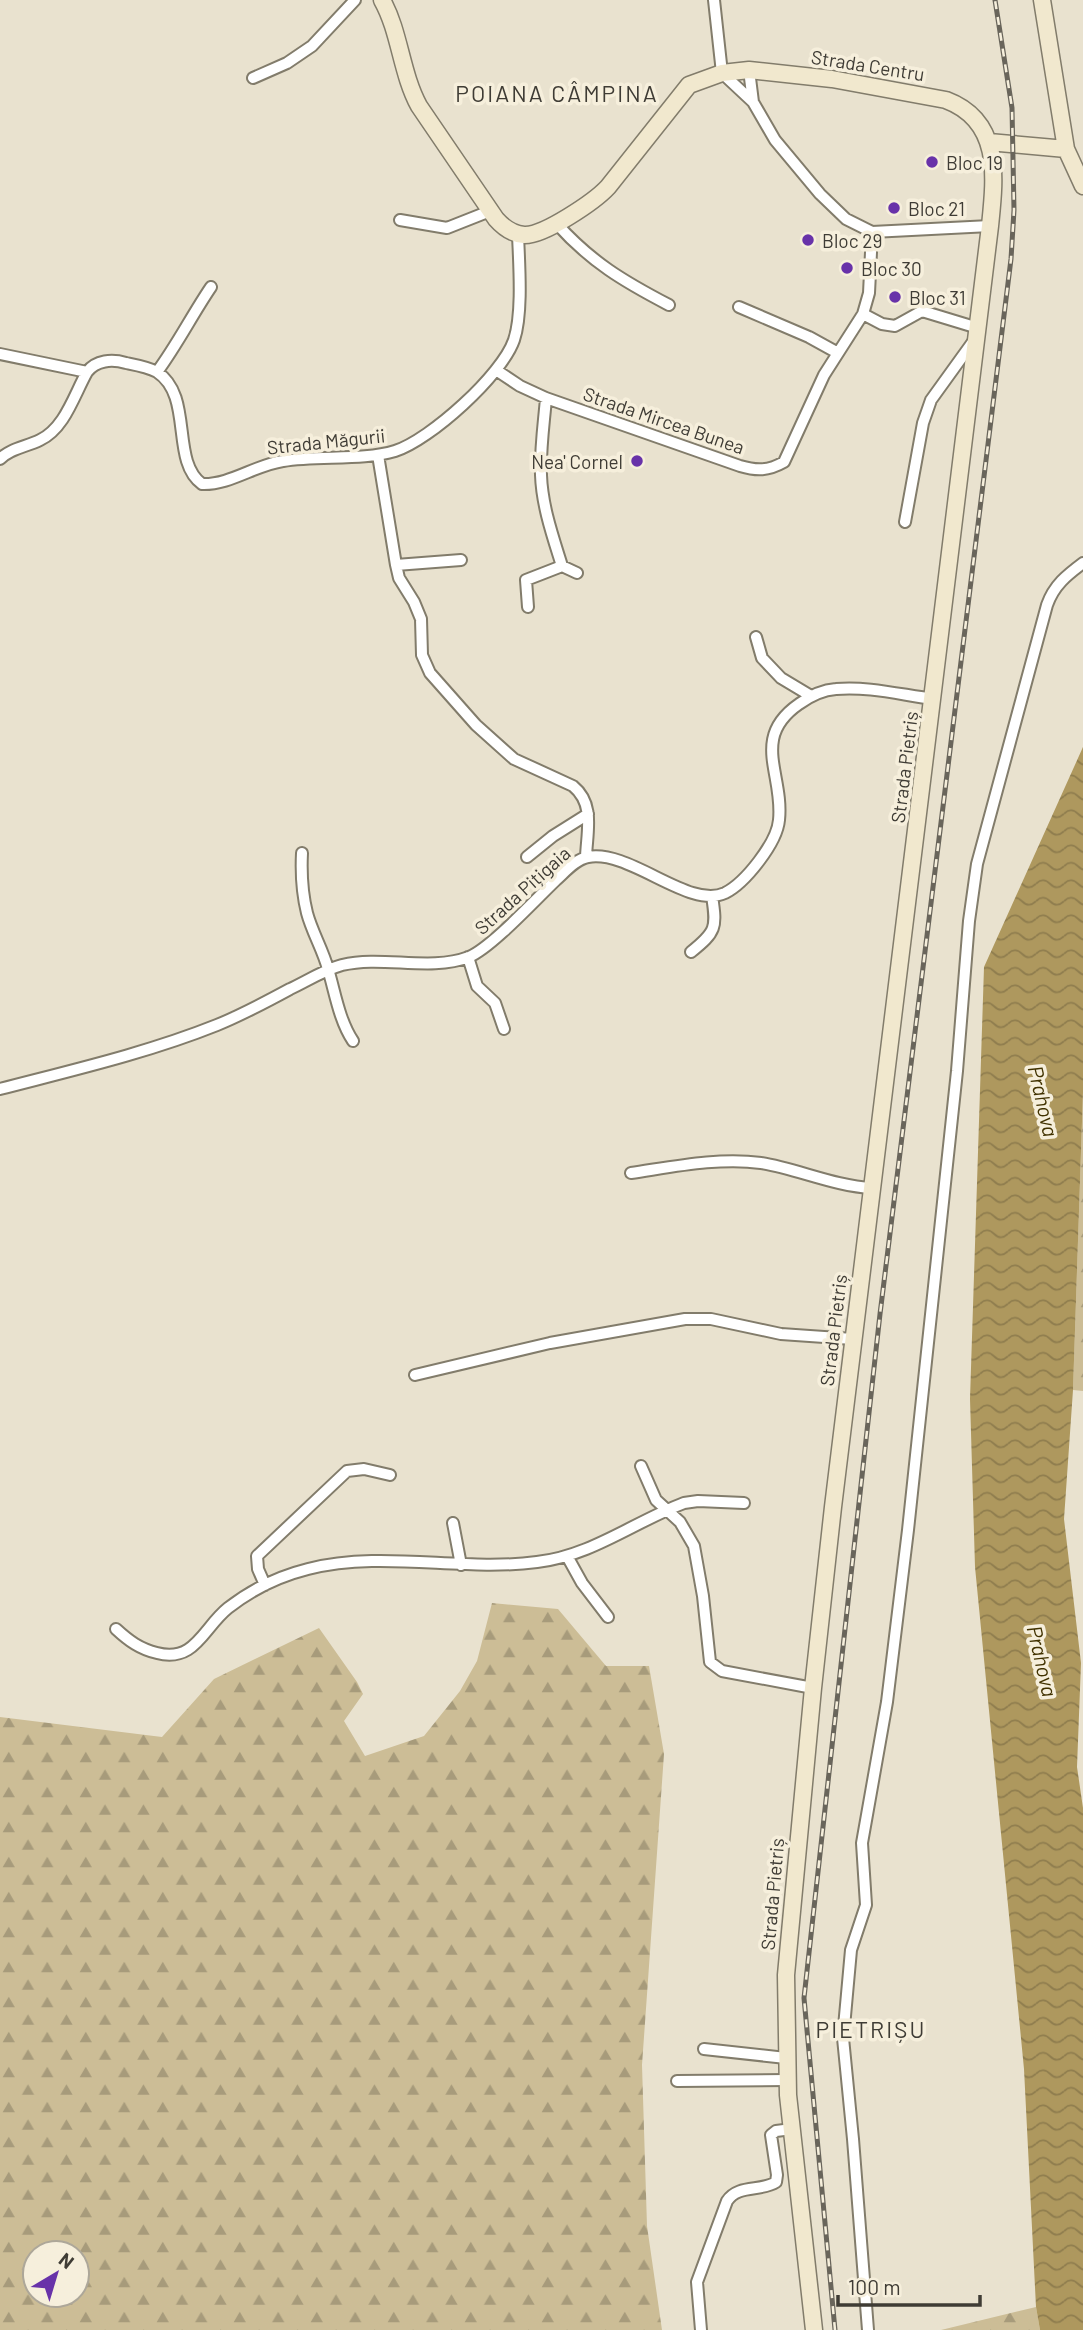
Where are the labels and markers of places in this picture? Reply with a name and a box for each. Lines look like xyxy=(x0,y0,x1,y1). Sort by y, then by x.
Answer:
place label: Bloc 19 xyxy=(946,151,1003,174)
marker: Bloc 19 xyxy=(924,154,940,170)
place label: Bloc 21 xyxy=(908,197,965,220)
marker: Bloc 21 xyxy=(886,200,902,216)
place label: Bloc 29 xyxy=(822,229,882,252)
marker: Bloc 29 xyxy=(800,232,816,248)
place label: Bloc 30 xyxy=(861,257,922,280)
marker: Bloc 30 xyxy=(839,260,855,276)
place label: Bloc 31 xyxy=(909,286,966,309)
marker: Bloc 31 xyxy=(887,289,903,305)
place label: Nea' Cornel xyxy=(531,450,623,473)
marker: Nea' Cornel xyxy=(629,453,645,469)

